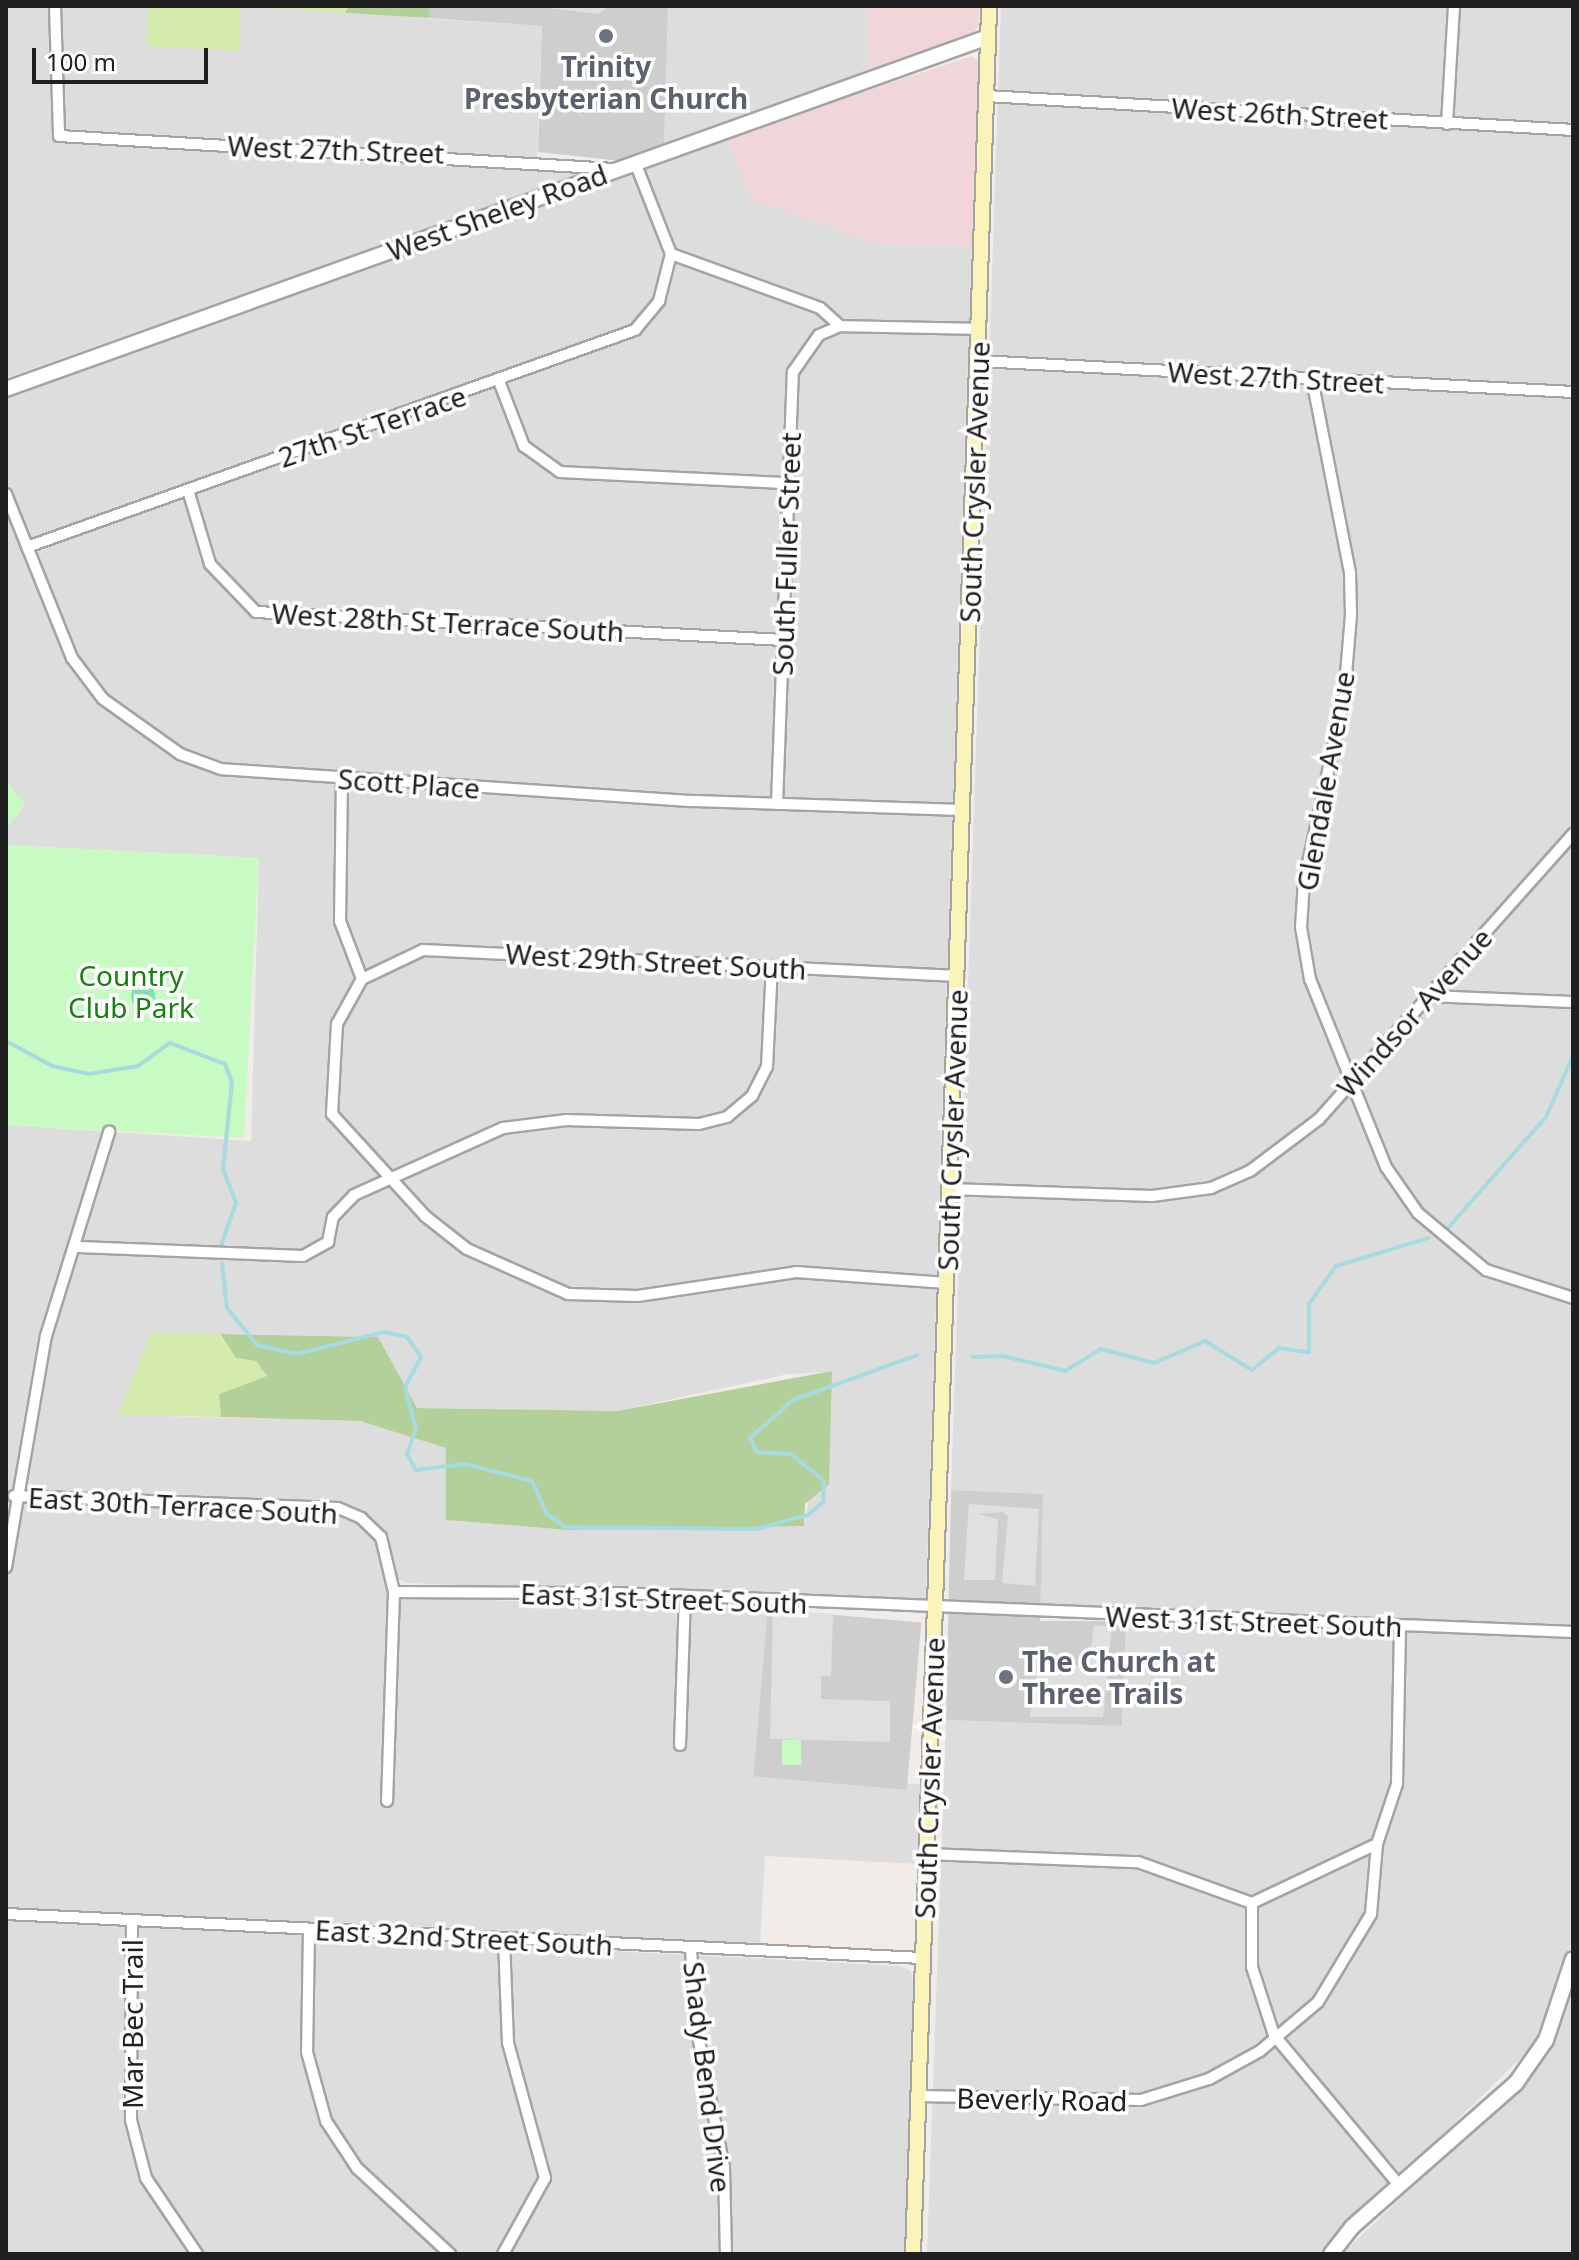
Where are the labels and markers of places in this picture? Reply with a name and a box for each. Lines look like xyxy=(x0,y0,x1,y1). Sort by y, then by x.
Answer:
marker: Trinity Presbyterian Church xyxy=(597,27,615,45)
place label: Trinity Presbyterian Church xyxy=(464,49,748,115)
place label: The Church at Three Trails xyxy=(1022,1644,1216,1710)
marker: The Church at Three Trails xyxy=(997,1668,1015,1686)

